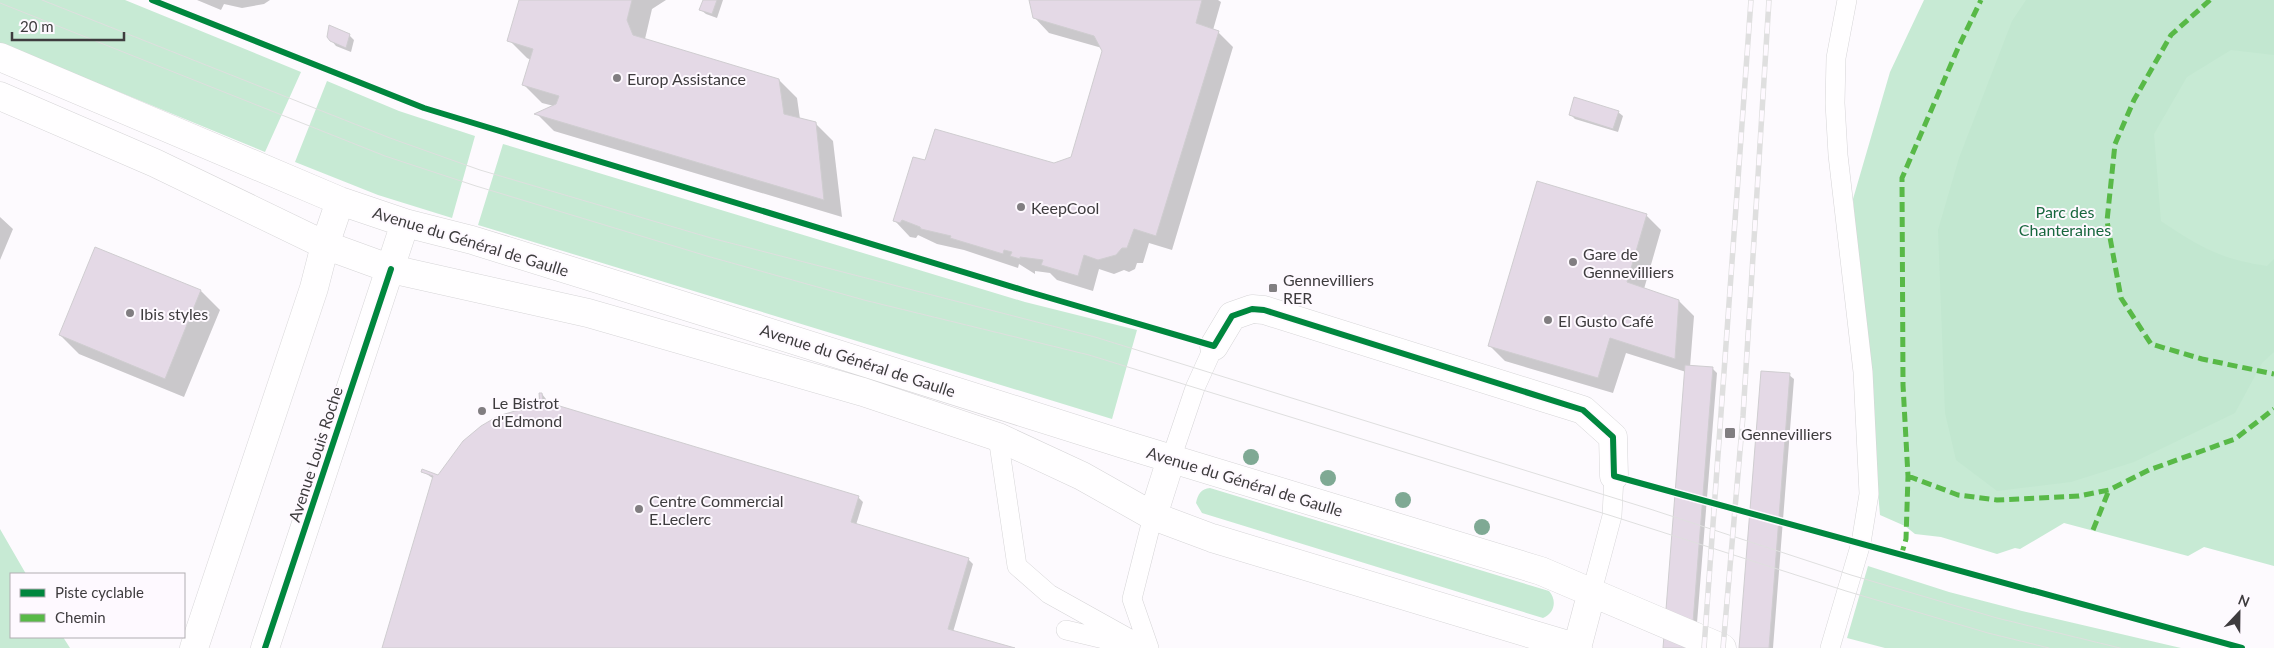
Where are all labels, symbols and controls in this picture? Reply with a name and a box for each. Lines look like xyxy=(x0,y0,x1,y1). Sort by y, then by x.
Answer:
scale bar xyxy=(12,10,125,42)
text: 20 m xyxy=(20,17,54,35)
place label: Europ Assistance xyxy=(627,69,746,88)
marker: Europ Assistance xyxy=(611,72,623,84)
place label: KeepCool xyxy=(1031,198,1099,217)
marker: KeepCool xyxy=(1015,201,1027,213)
street label: Avenue du Général de Gaulle xyxy=(371,202,571,280)
park label: Parc des Chanteraines xyxy=(2019,202,2111,239)
place label: Gare de Gennevilliers xyxy=(1583,244,1674,281)
marker: Gare de Gennevilliers xyxy=(1567,256,1579,268)
place label: Gennevilliers RER xyxy=(1283,270,1374,307)
marker: Gennevilliers RER xyxy=(1267,282,1279,294)
place label: Ibis styles xyxy=(140,304,208,323)
marker: Ibis styles xyxy=(124,307,136,319)
place label: El Gusto Café xyxy=(1558,311,1654,330)
marker: El Gusto Café xyxy=(1542,314,1554,326)
street label: Avenue du Général de Gaulle xyxy=(758,319,958,401)
street label: Avenue Louis Roche xyxy=(284,384,346,524)
place label: Le Bistrot d'Edmond xyxy=(492,393,562,430)
marker: Le Bistrot d'Edmond xyxy=(476,405,488,417)
place label: Gennevilliers xyxy=(1741,424,1832,443)
marker: Gennevilliers xyxy=(1723,426,1737,440)
street label: Avenue du Général de Gaulle xyxy=(1145,442,1345,520)
place label: Centre Commercial E.Leclerc xyxy=(649,491,784,528)
marker: Centre Commercial E.Leclerc xyxy=(633,503,645,515)
legend xyxy=(10,573,185,638)
text: Piste cyclable xyxy=(55,583,144,601)
north arrow xyxy=(2214,588,2264,638)
text: N xyxy=(2236,591,2252,610)
text: Chemin xyxy=(55,608,106,626)

